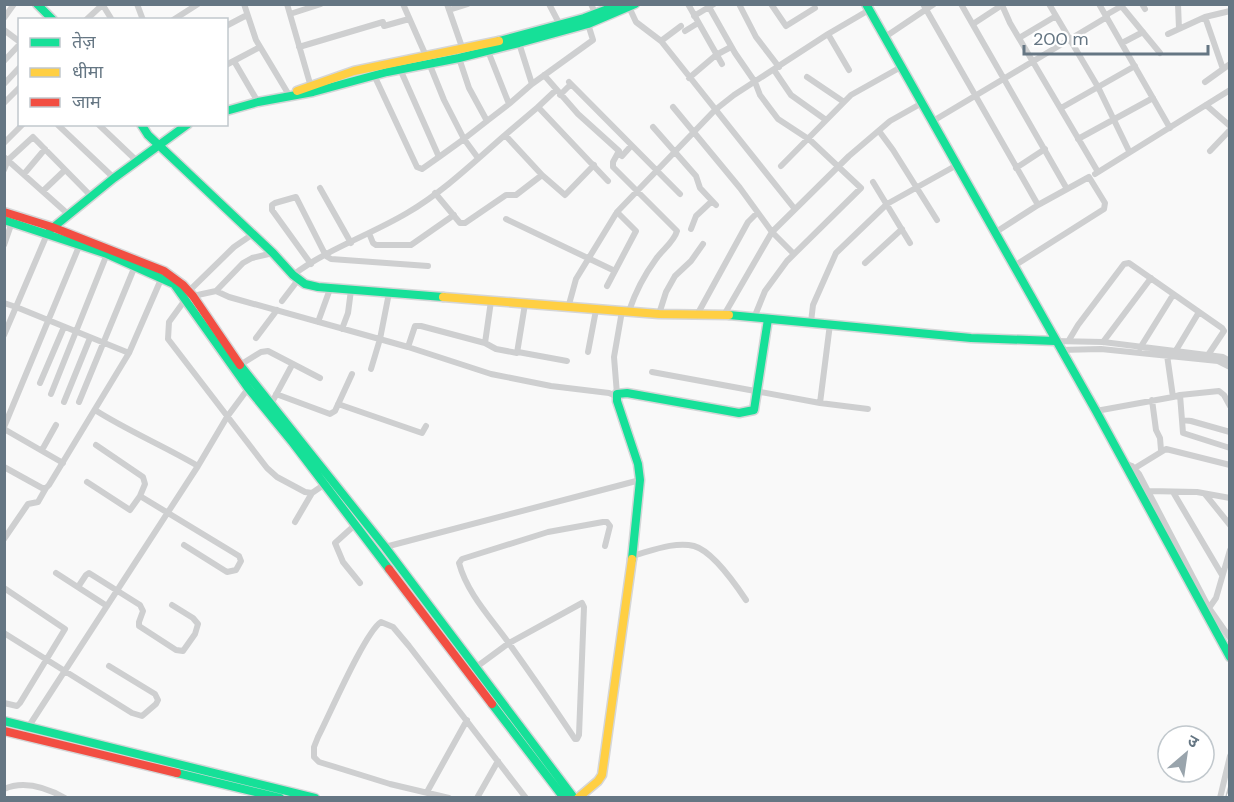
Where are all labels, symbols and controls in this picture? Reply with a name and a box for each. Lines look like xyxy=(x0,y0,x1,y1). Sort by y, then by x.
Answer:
legend xyxy=(18,18,228,126)
scale bar xyxy=(1024,18,1208,56)
text: 200 m xyxy=(1033,27,1089,51)
text: तेज़ xyxy=(72,30,96,54)
text: धीमा xyxy=(72,60,103,84)
text: जाम xyxy=(72,90,102,114)
north arrow xyxy=(1156,724,1216,784)
text: उ xyxy=(1184,730,1203,753)

